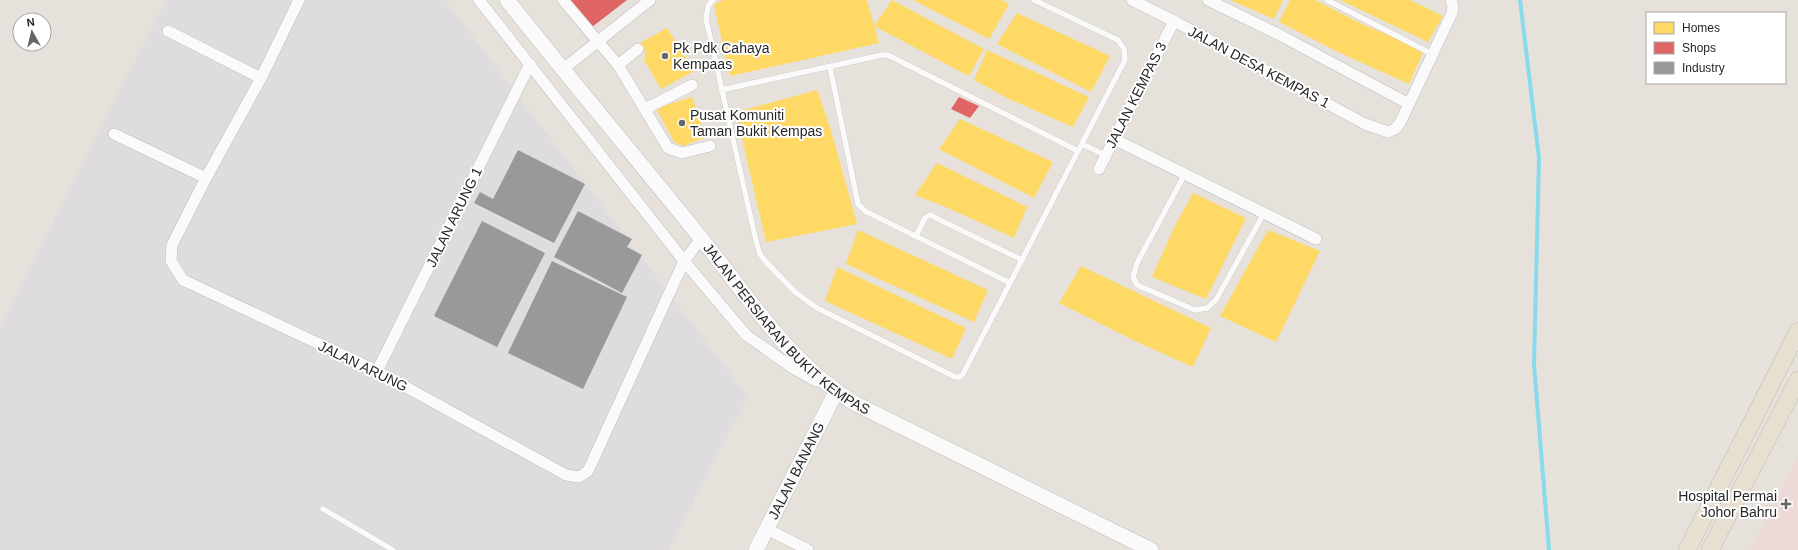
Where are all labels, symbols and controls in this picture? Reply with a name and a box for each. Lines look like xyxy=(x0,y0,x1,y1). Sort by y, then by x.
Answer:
north arrow xyxy=(12,12,52,52)
legend xyxy=(1646,12,1786,84)
text: N xyxy=(26,16,35,29)
text: Homes xyxy=(1682,21,1720,35)
street label: JALAN DESA KEMPAS 1 xyxy=(1186,23,1333,111)
street label: JALAN KEMPAS 3 xyxy=(1102,39,1170,151)
place label: Pk Pdk Cahaya Kempaas xyxy=(673,40,770,72)
text: Shops xyxy=(1682,41,1716,55)
marker: Pk Pdk Cahaya Kempaas xyxy=(660,51,670,61)
text: Industry xyxy=(1682,61,1725,75)
place label: Pusat Komuniti Taman Bukit Kempas xyxy=(690,107,822,139)
marker: Pusat Komuniti Taman Bukit Kempas xyxy=(677,118,687,128)
street label: JALAN ARUNG 1 xyxy=(423,164,485,269)
street label: JALAN PERSIARAN BUKIT KEMPAS xyxy=(700,240,873,418)
street label: JALAN ARUNG xyxy=(316,337,410,395)
street label: JALAN BANANG xyxy=(765,419,827,522)
place label: Hospital Permai Johor Bahru xyxy=(1678,488,1777,520)
marker: Hospital Permai Johor Bahru xyxy=(1780,498,1792,510)

